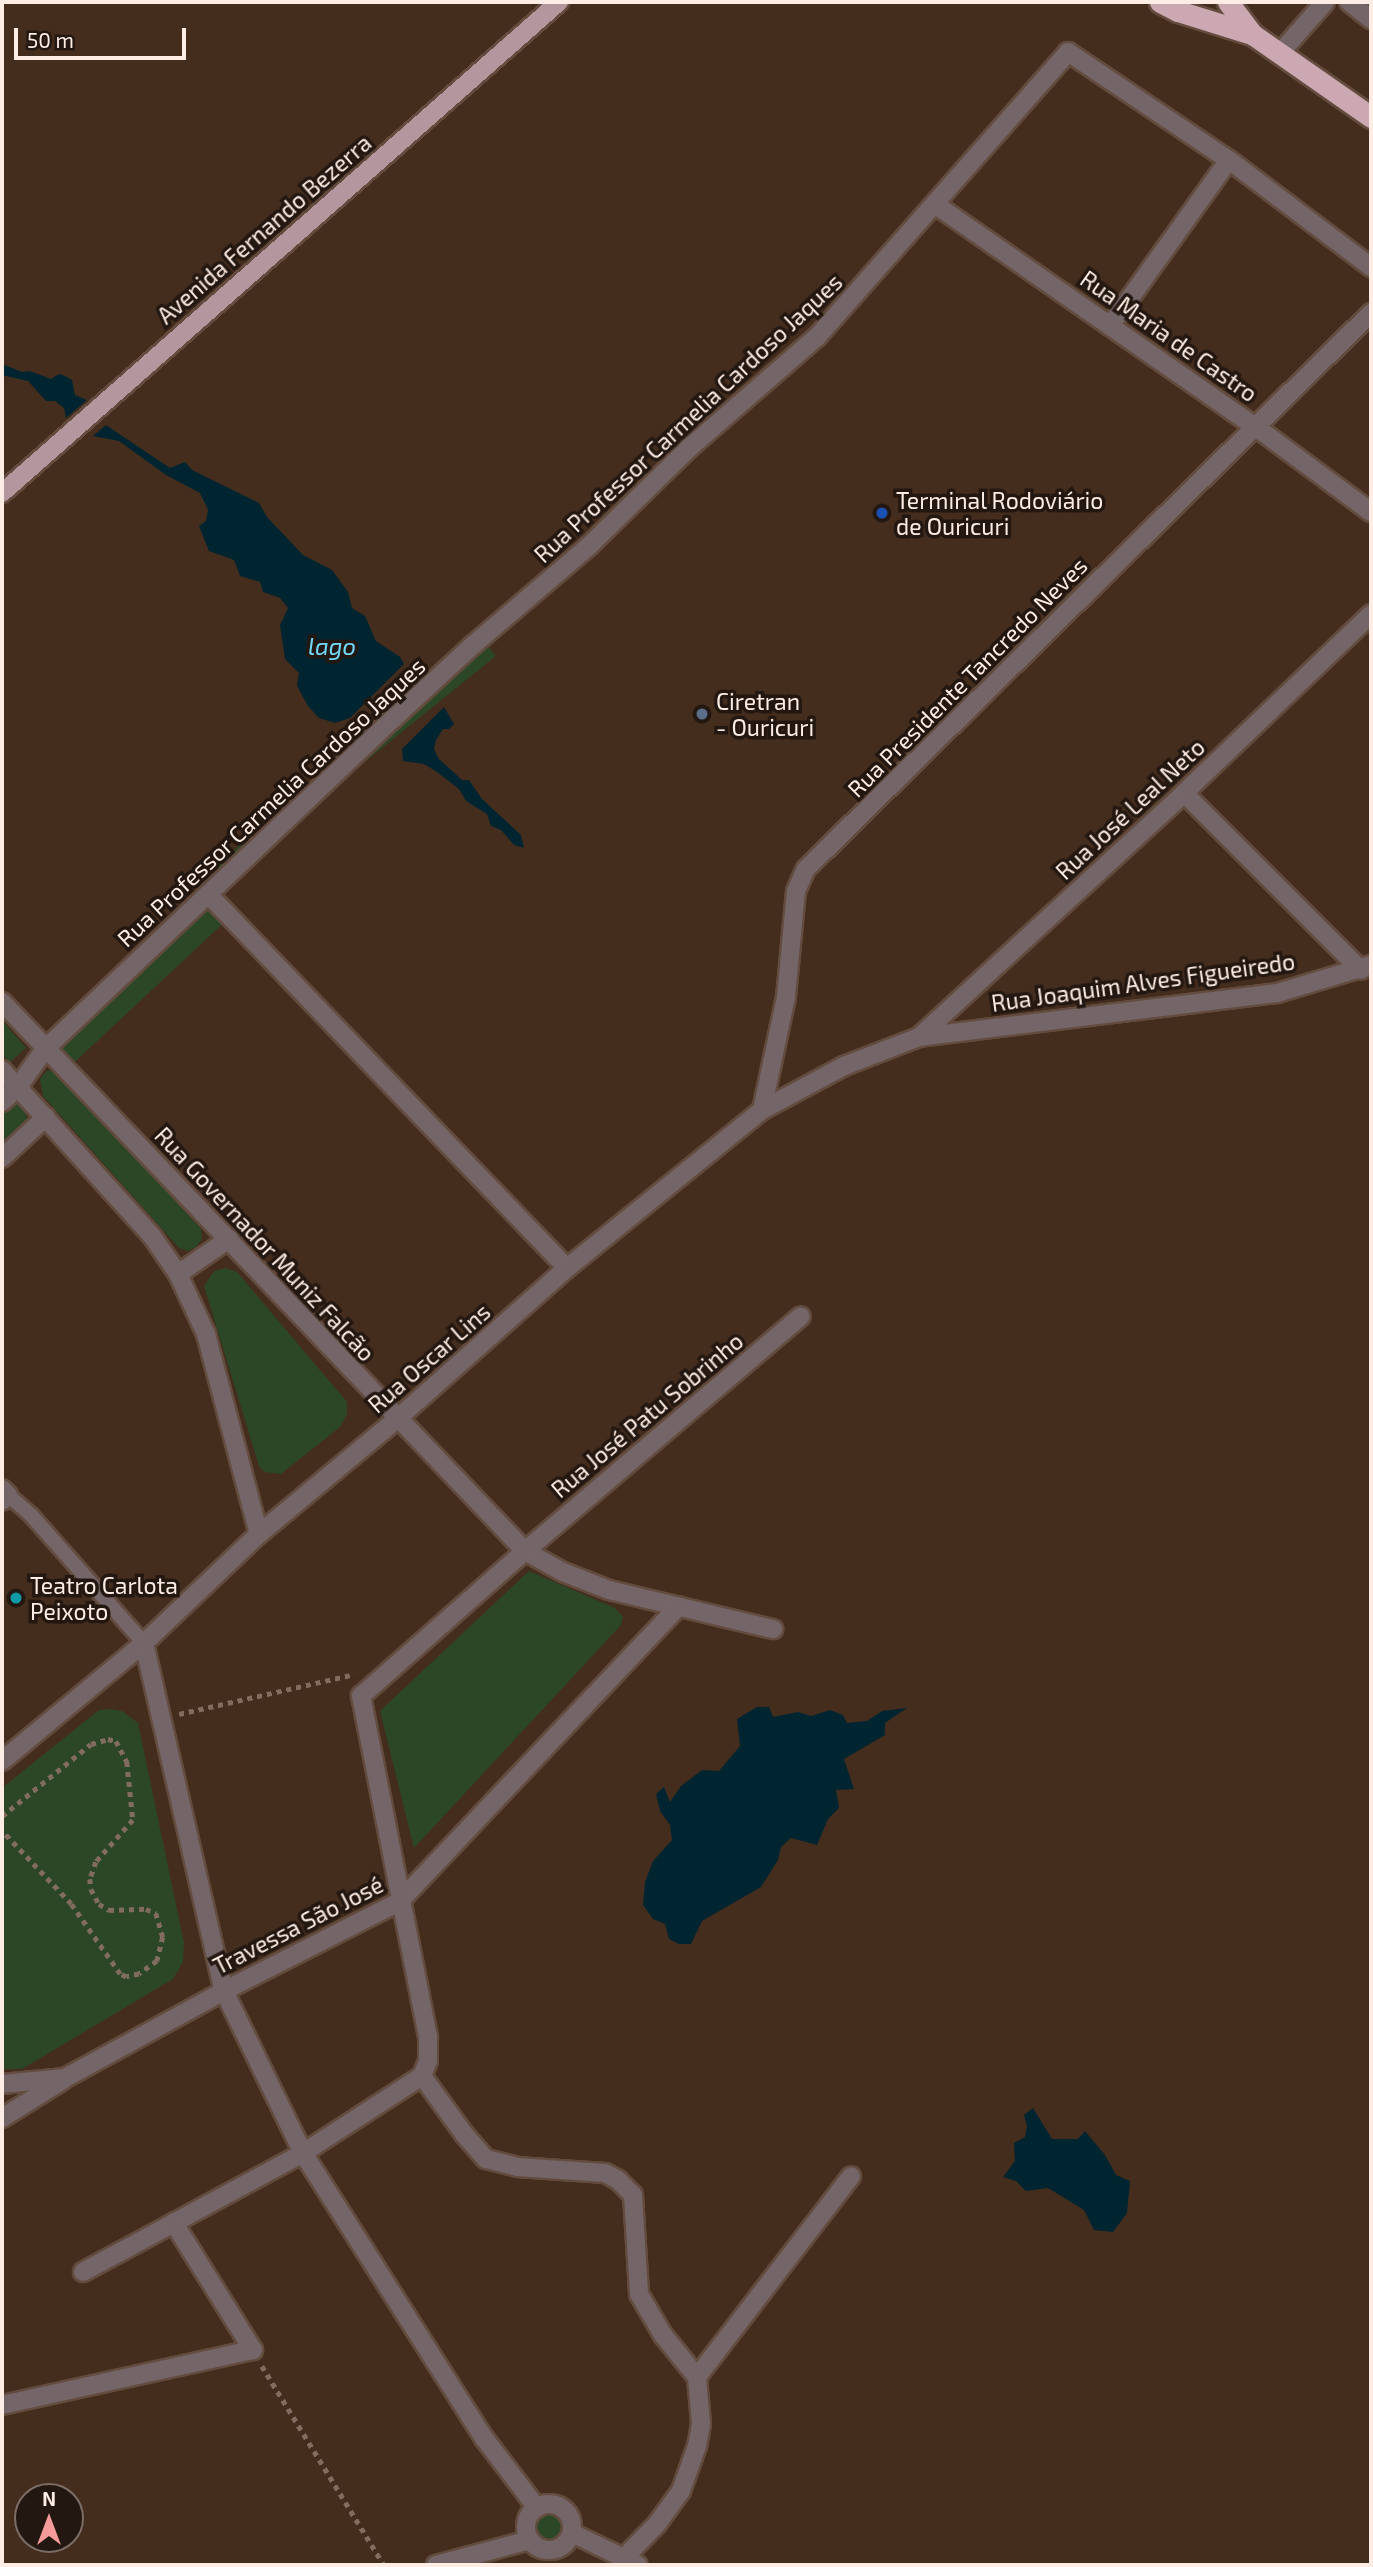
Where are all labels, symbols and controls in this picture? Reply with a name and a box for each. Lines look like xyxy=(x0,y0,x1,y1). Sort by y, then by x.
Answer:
scale bar xyxy=(18,14,189,58)
text: 50 m xyxy=(27,27,74,52)
street label: Avenida Fernando Bezerra xyxy=(151,129,377,329)
street label: Rua Maria de Castro xyxy=(1075,265,1263,407)
street label: Rua Professor Carmelia Cardoso Jaques xyxy=(528,268,848,568)
place label: Terminal Rodoviário de Ouricuri xyxy=(896,486,1104,540)
marker: Terminal Rodoviário de Ouricuri xyxy=(874,505,890,521)
street label: Rua Presidente Tancredo Neves xyxy=(841,551,1093,803)
water label: lago xyxy=(308,632,356,660)
street label: Rua Professor Carmelia Cardoso Jaques xyxy=(111,652,431,952)
place label: Ciretran - Ouricuri xyxy=(716,687,814,741)
marker: Ciretran - Ouricuri xyxy=(694,706,710,722)
street label: Rua José Leal Neto xyxy=(1050,733,1210,885)
street label: Rua Joaquim Alves Figueiredo xyxy=(989,947,1297,1017)
street label: Rua Governador Muniz Falcão xyxy=(149,1121,381,1367)
street label: Rua Oscar Lins xyxy=(362,1297,496,1419)
street label: Rua José Patu Sobrinho xyxy=(545,1327,749,1503)
place label: Teatro Carlota Peixoto xyxy=(30,1571,178,1625)
marker: Teatro Carlota Peixoto xyxy=(8,1590,24,1606)
street label: Travessa São José xyxy=(208,1870,388,1980)
north arrow xyxy=(14,2483,84,2553)
text: N xyxy=(42,2487,56,2510)

